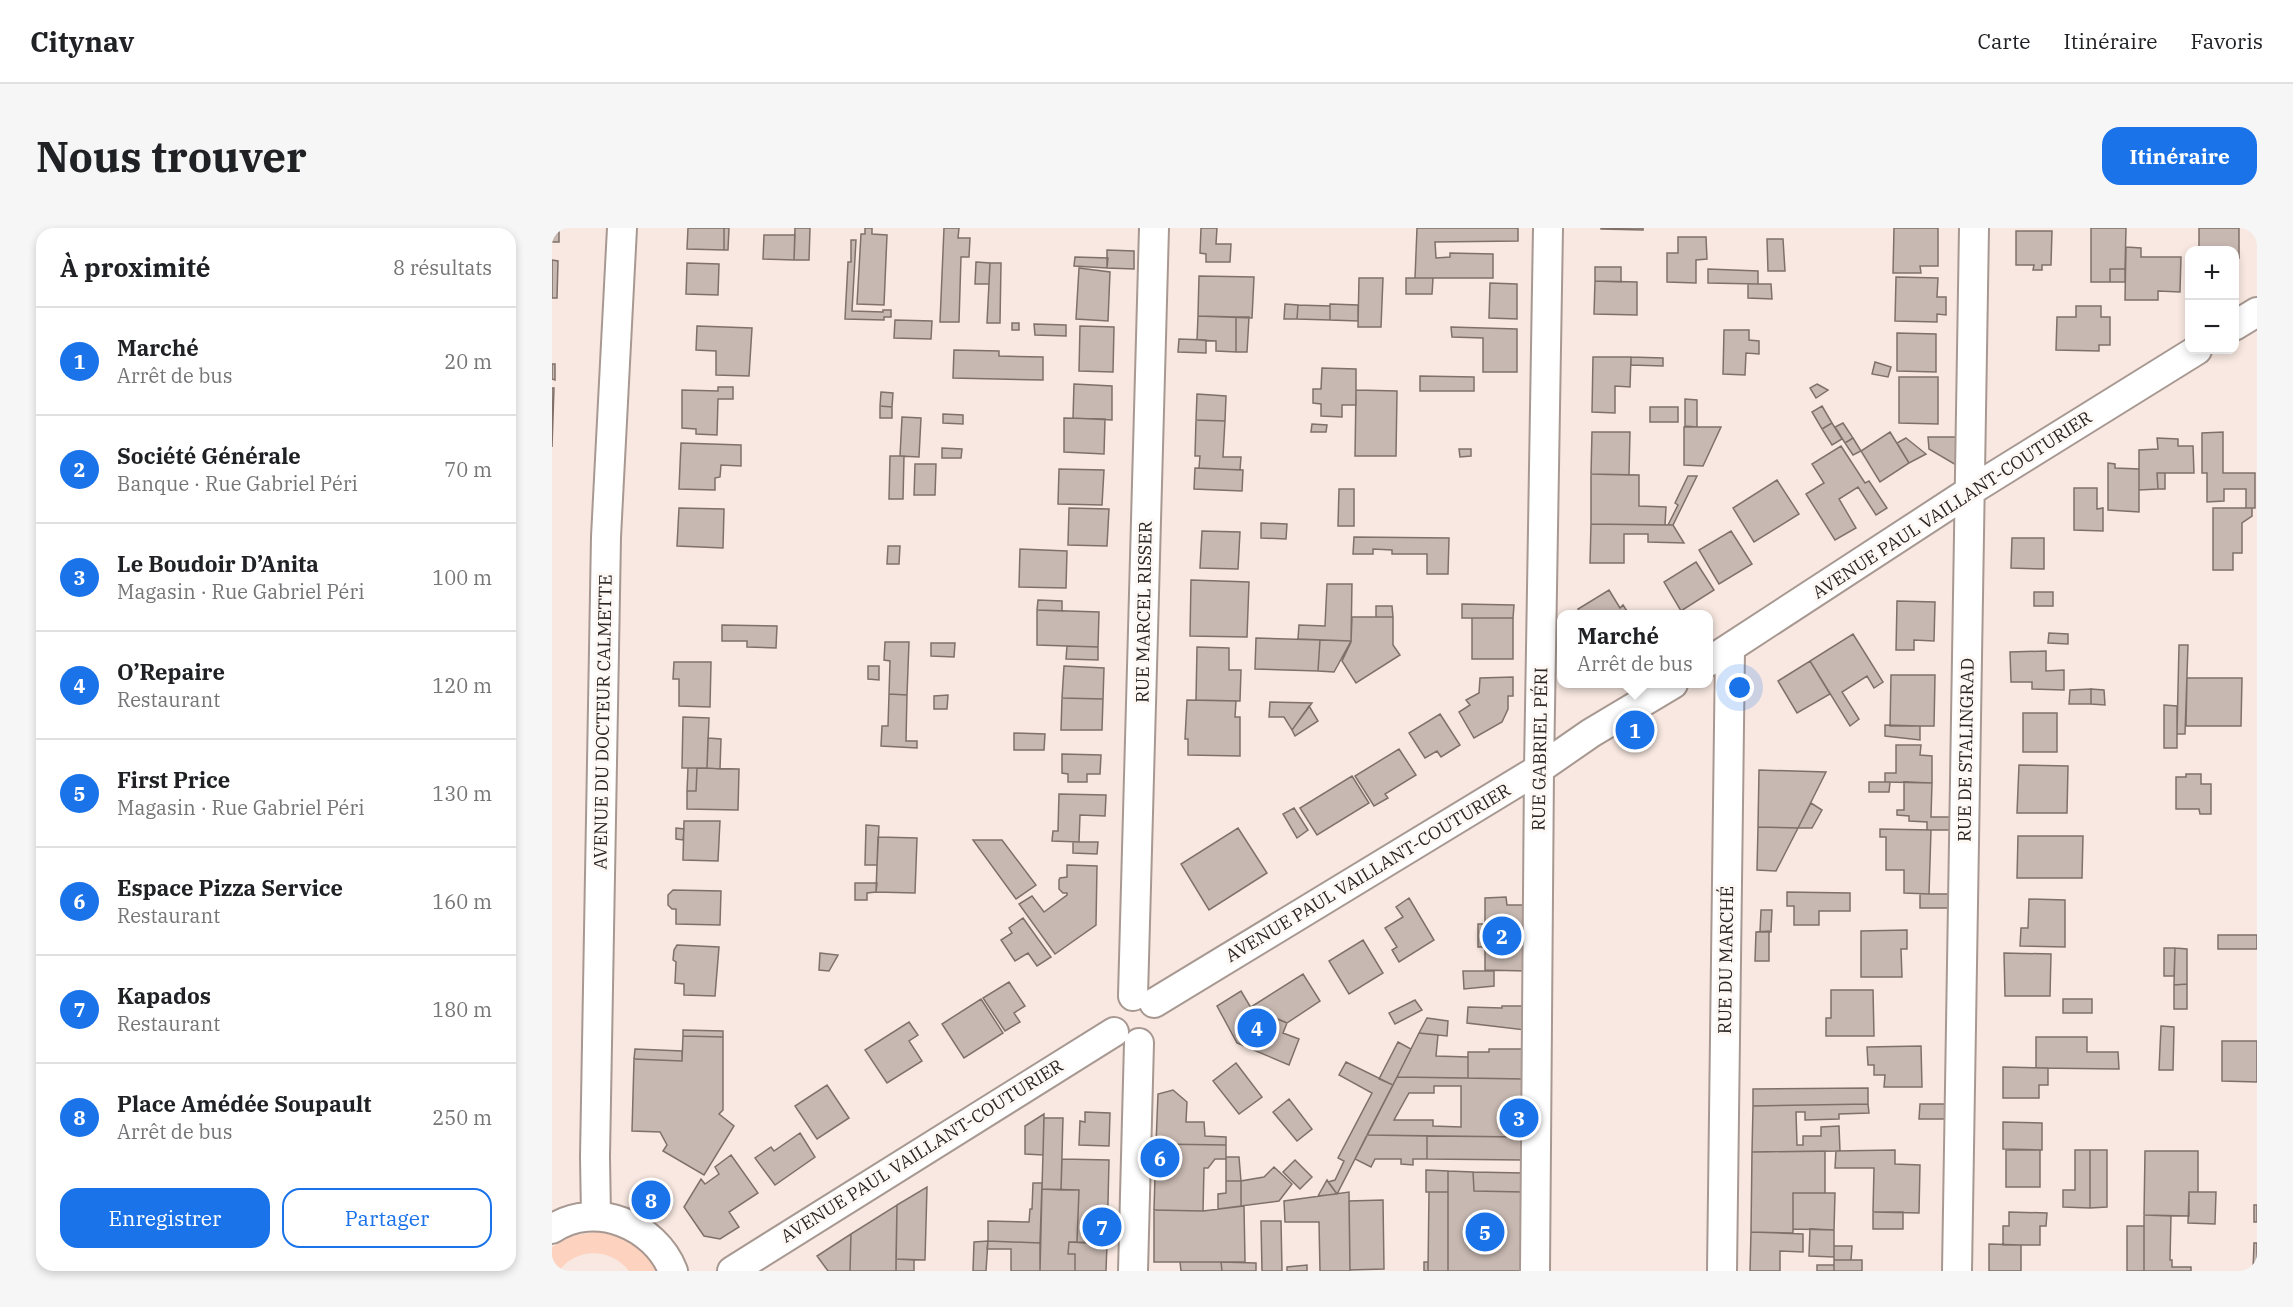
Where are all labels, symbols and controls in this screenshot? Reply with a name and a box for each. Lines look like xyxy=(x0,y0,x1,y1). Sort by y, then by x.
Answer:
text: Citynav xyxy=(30,23,134,60)
text: Carte xyxy=(1977,27,2031,55)
text: Itinéraire xyxy=(2064,27,2157,55)
text: Favoris xyxy=(2190,27,2263,55)
button: Itinéraire xyxy=(2102,127,2257,185)
text: Nous trouver xyxy=(36,129,307,184)
map controls xyxy=(2185,246,2239,354)
button: + xyxy=(2185,246,2239,300)
text: À proximité xyxy=(60,250,211,284)
text: 8 résultats xyxy=(393,254,492,281)
button: − xyxy=(2185,300,2239,354)
text: Marché xyxy=(117,333,199,362)
text: 1 xyxy=(74,348,86,375)
text: 20 m xyxy=(444,348,492,375)
text: Arrêt de bus xyxy=(117,362,232,389)
street label: AVENUE PAUL VAILLANT-COUTURIER xyxy=(1808,405,2096,604)
text: Société Générale xyxy=(117,441,301,470)
text: 2 xyxy=(74,456,86,483)
text: 70 m xyxy=(444,456,492,483)
text: Banque · Rue Gabriel Péri xyxy=(117,470,358,497)
street label: RUE MARCEL RISSER xyxy=(1130,521,1157,703)
text: Le Boudoir D’Anita xyxy=(117,549,319,578)
text: 3 xyxy=(74,564,86,591)
text: 100 m xyxy=(432,564,492,591)
street label: AVENUE DU DOCTEUR CALMETTE xyxy=(588,574,617,870)
text: Magasin · Rue Gabriel Péri xyxy=(117,578,364,605)
popup xyxy=(1557,610,1713,688)
text: Marché xyxy=(1577,621,1659,650)
text: Arrêt de bus xyxy=(1577,650,1693,677)
text: O’Repaire xyxy=(117,657,225,686)
street label: RUE DE STALINGRAD xyxy=(1952,658,1979,842)
street label: RUE GABRIEL PÉRI xyxy=(1527,667,1552,831)
text: 4 xyxy=(74,672,86,699)
text: 120 m xyxy=(432,672,492,699)
your location xyxy=(1725,673,1754,702)
text: Restaurant xyxy=(117,686,220,713)
pin: 1 xyxy=(1616,708,1654,752)
text: First Price xyxy=(117,765,230,794)
street label: AVENUE PAUL VAILLANT-COUTURIER xyxy=(1221,778,1515,967)
text: 5 xyxy=(74,780,86,807)
text: 130 m xyxy=(432,780,492,807)
text: Magasin · Rue Gabriel Péri xyxy=(117,794,364,821)
text: Espace Pizza Service xyxy=(117,873,343,902)
street label: RUE DU MARCHÉ xyxy=(1713,886,1738,1034)
text: 6 xyxy=(74,888,86,915)
text: 160 m xyxy=(432,888,492,915)
text: Restaurant xyxy=(117,902,220,929)
pin: 2 xyxy=(1482,914,1522,958)
text: Kapados xyxy=(117,981,211,1010)
text: 7 xyxy=(74,996,86,1023)
text: 180 m xyxy=(432,996,492,1023)
pin: 4 xyxy=(1238,1006,1276,1050)
text: Restaurant xyxy=(117,1010,220,1037)
street label: AVENUE PAUL VAILLANT-COUTURIER xyxy=(776,1054,1067,1247)
text: Place Amédée Soupault xyxy=(117,1089,371,1118)
pin: 3 xyxy=(1500,1096,1538,1140)
text: 8 xyxy=(74,1104,86,1131)
text: 250 m xyxy=(432,1104,492,1131)
text: Arrêt de bus xyxy=(117,1118,232,1145)
pin: 6 xyxy=(1140,1136,1180,1180)
pin: 8 xyxy=(632,1178,670,1222)
button: Enregistrer xyxy=(60,1188,270,1248)
button: Partager xyxy=(282,1188,492,1248)
pin: 7 xyxy=(1082,1204,1122,1250)
pin: 5 xyxy=(1466,1210,1504,1254)

